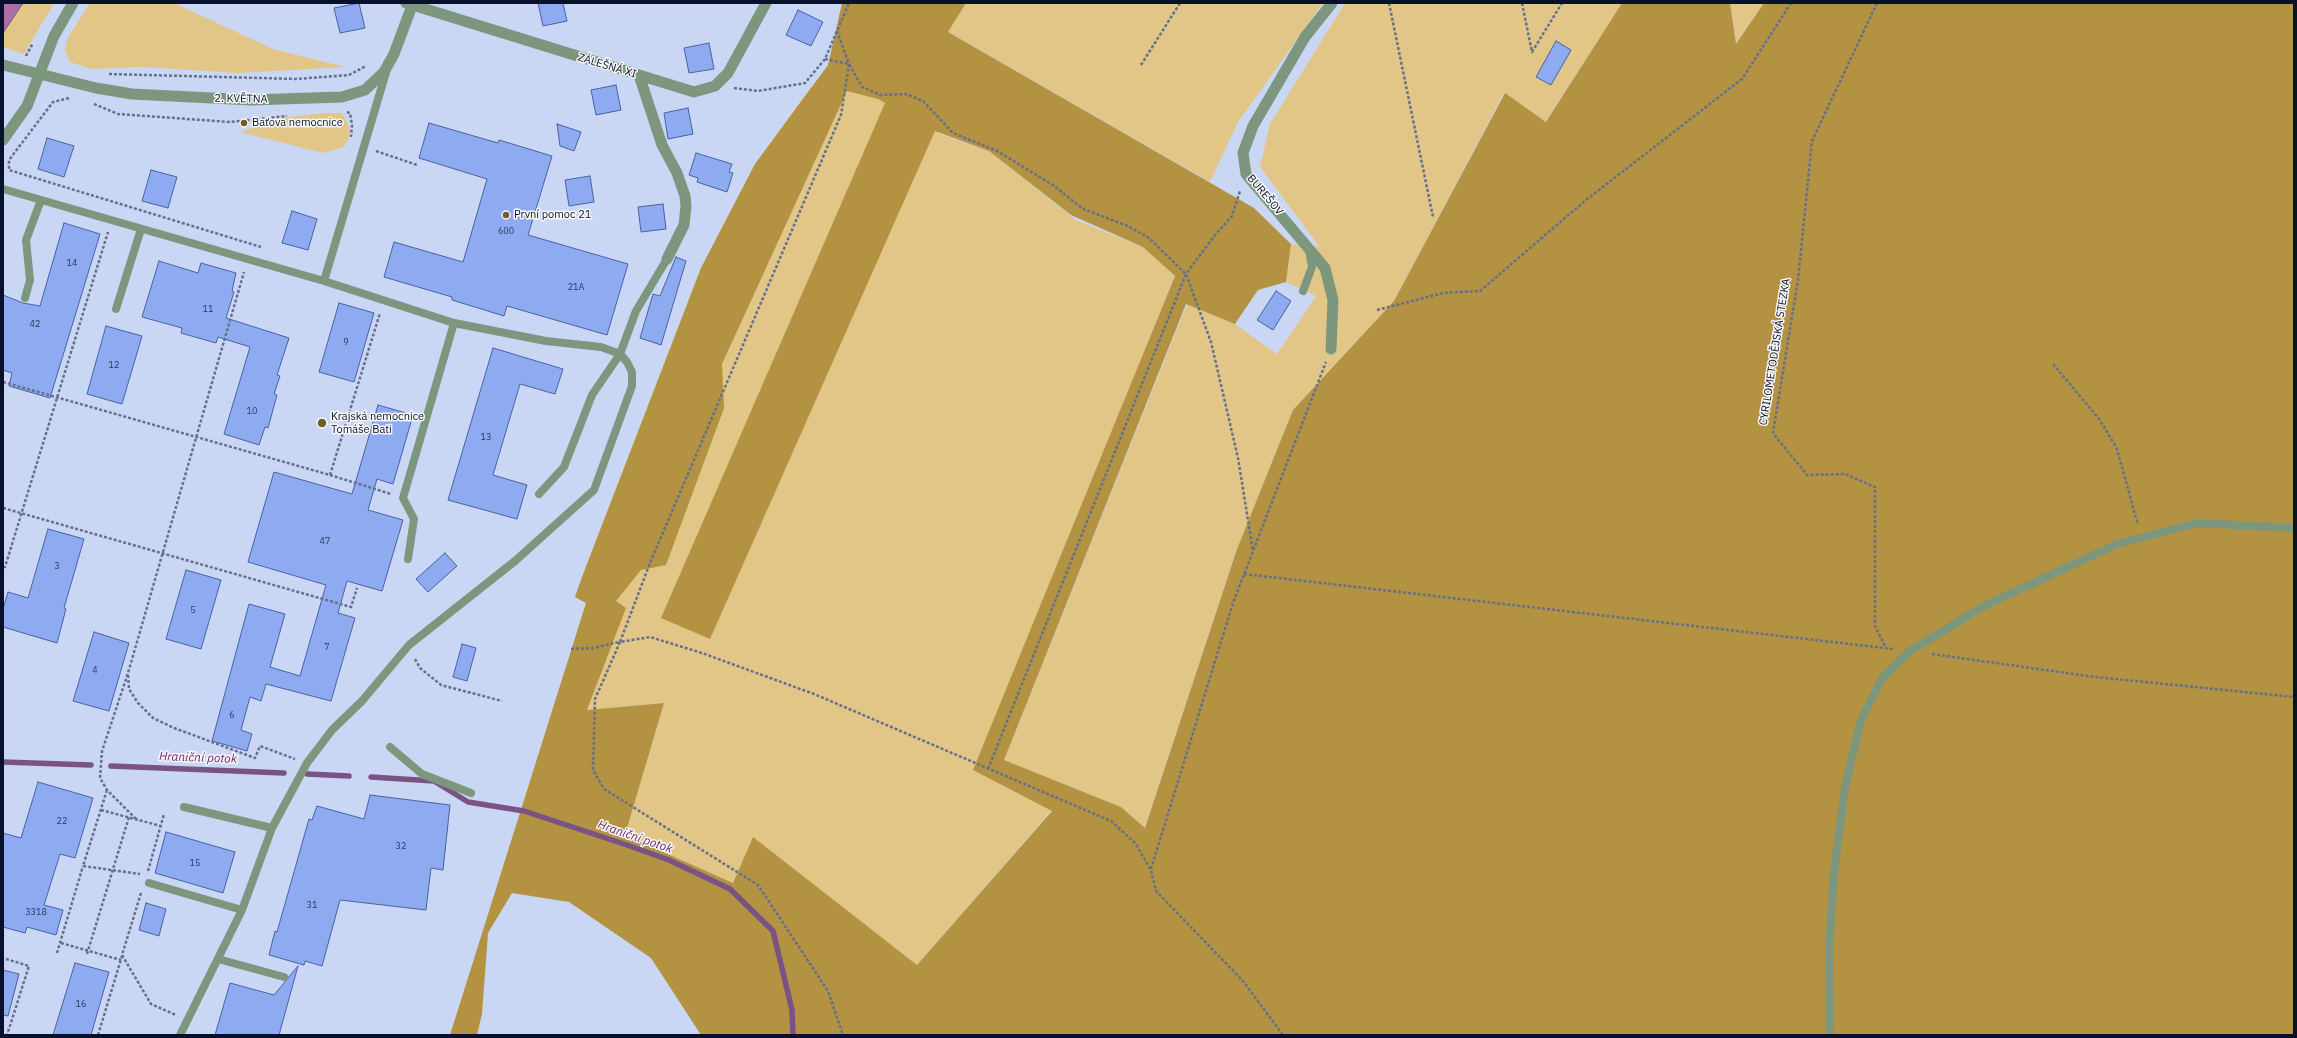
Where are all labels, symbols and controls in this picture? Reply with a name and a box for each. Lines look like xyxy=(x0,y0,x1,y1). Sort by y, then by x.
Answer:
street label: ZÁLEŠNÁ XI xyxy=(576,51,638,81)
street label: 2. KVĚTNA xyxy=(214,92,268,106)
place label: Baťova nemocnice xyxy=(252,116,343,130)
marker: Baťova nemocnice xyxy=(239,118,249,128)
street label: BUREŠOV xyxy=(1244,172,1286,218)
place label: První pomoc 21 xyxy=(514,208,591,222)
marker: První pomoc 21 xyxy=(501,210,511,220)
house number: 600 xyxy=(498,226,514,236)
house number: 14 xyxy=(67,258,77,268)
street label: CYRILOMETODĚJSKÁ STEZKA xyxy=(1757,278,1793,426)
house number: 21A xyxy=(568,282,584,292)
house number: 11 xyxy=(203,304,213,314)
house number: 42 xyxy=(30,319,40,329)
house number: 9 xyxy=(343,337,349,347)
house number: 12 xyxy=(109,360,119,370)
house number: 10 xyxy=(247,406,257,416)
place label: Krajská nemocnice Tomáše Bati xyxy=(331,410,424,436)
marker: Krajská nemocnice Tomáše Bati xyxy=(316,417,328,429)
house number: 13 xyxy=(481,432,491,442)
house number: 47 xyxy=(320,536,330,546)
house number: 3 xyxy=(54,561,60,571)
house number: 5 xyxy=(190,605,196,615)
house number: 7 xyxy=(324,642,330,652)
house number: 4 xyxy=(92,665,98,675)
house number: 6 xyxy=(229,710,235,720)
water label: Hraniční potok xyxy=(159,749,237,767)
house number: 22 xyxy=(57,816,67,826)
water label: Hraniční potok xyxy=(596,817,674,857)
house number: 32 xyxy=(396,841,406,851)
house number: 15 xyxy=(190,858,200,868)
house number: 31 xyxy=(307,900,317,910)
house number: 3318 xyxy=(25,907,47,917)
house number: 16 xyxy=(76,999,86,1009)

